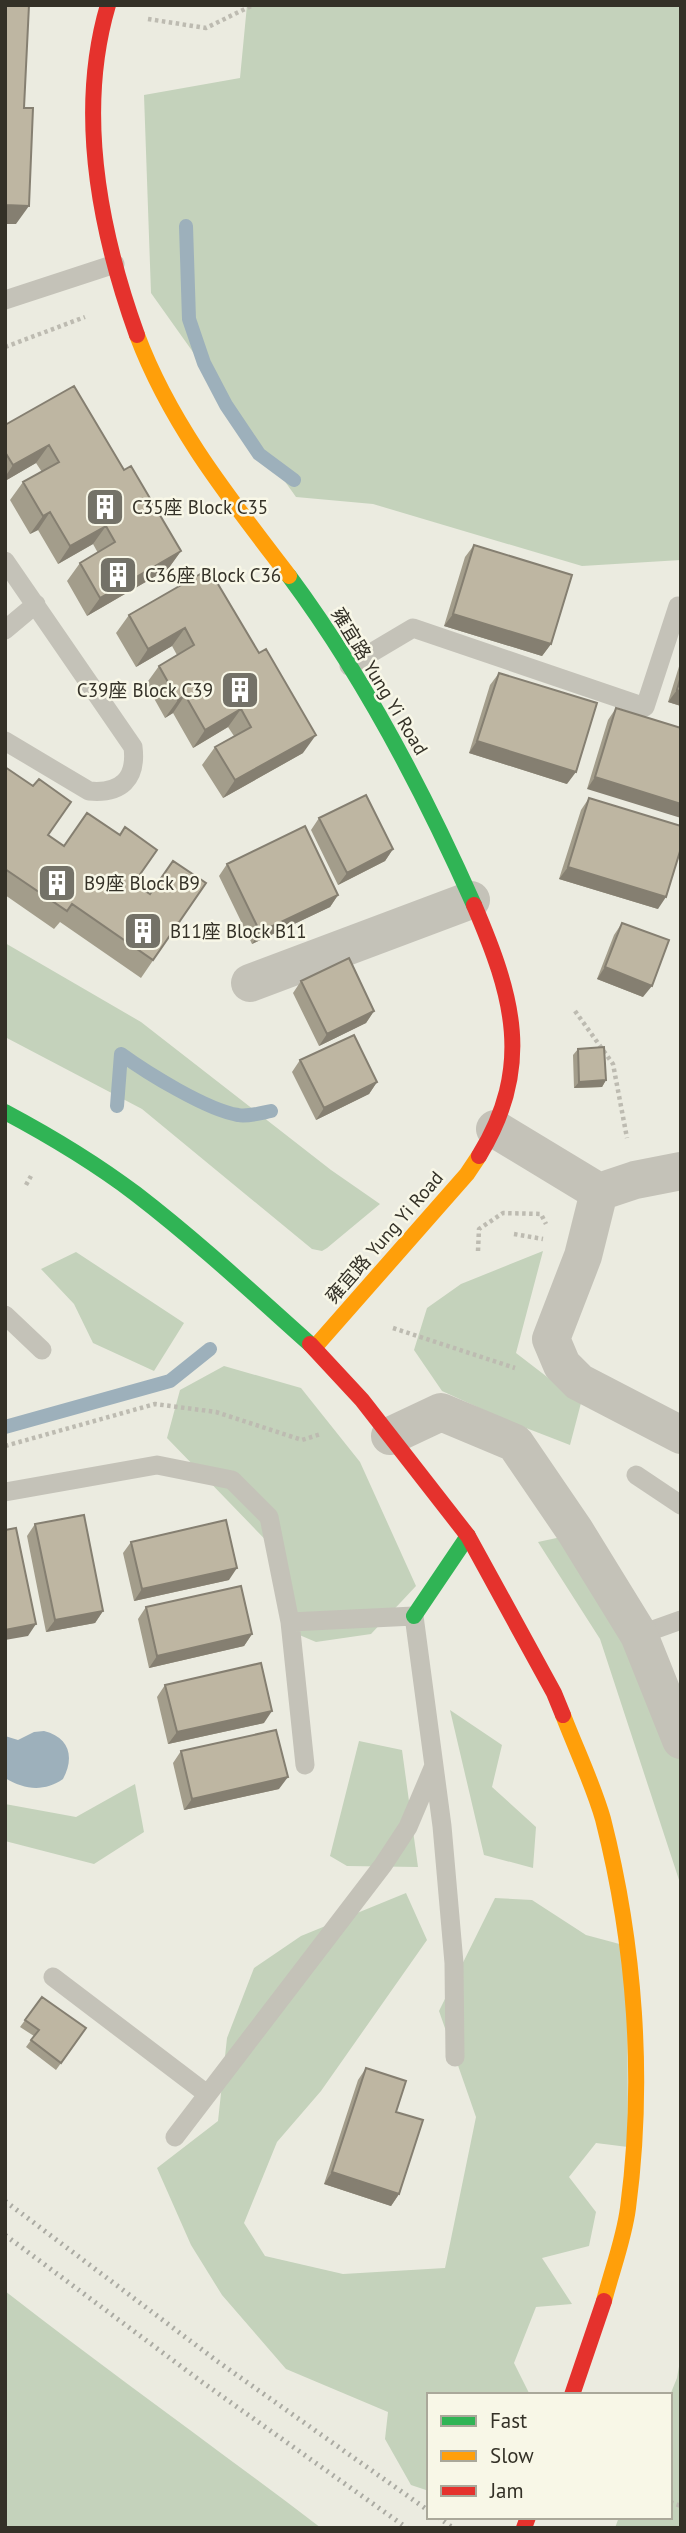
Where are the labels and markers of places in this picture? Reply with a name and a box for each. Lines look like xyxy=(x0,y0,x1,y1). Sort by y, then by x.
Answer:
building icon: C35座 Block C35 xyxy=(84,486,126,528)
place label: C35座 Block C35 xyxy=(132,495,268,519)
building icon: C36座 Block C36 xyxy=(97,554,139,596)
place label: C36座 Block C36 xyxy=(145,563,281,587)
building icon: C39座 Block C39 xyxy=(219,669,261,711)
place label: C39座 Block C39 xyxy=(77,678,213,702)
building icon: B9座 Block B9 xyxy=(36,862,78,904)
place label: B9座 Block B9 xyxy=(84,871,200,895)
building icon: B11座 Block B11 xyxy=(122,910,164,952)
place label: B11座 Block B11 xyxy=(170,919,307,943)

